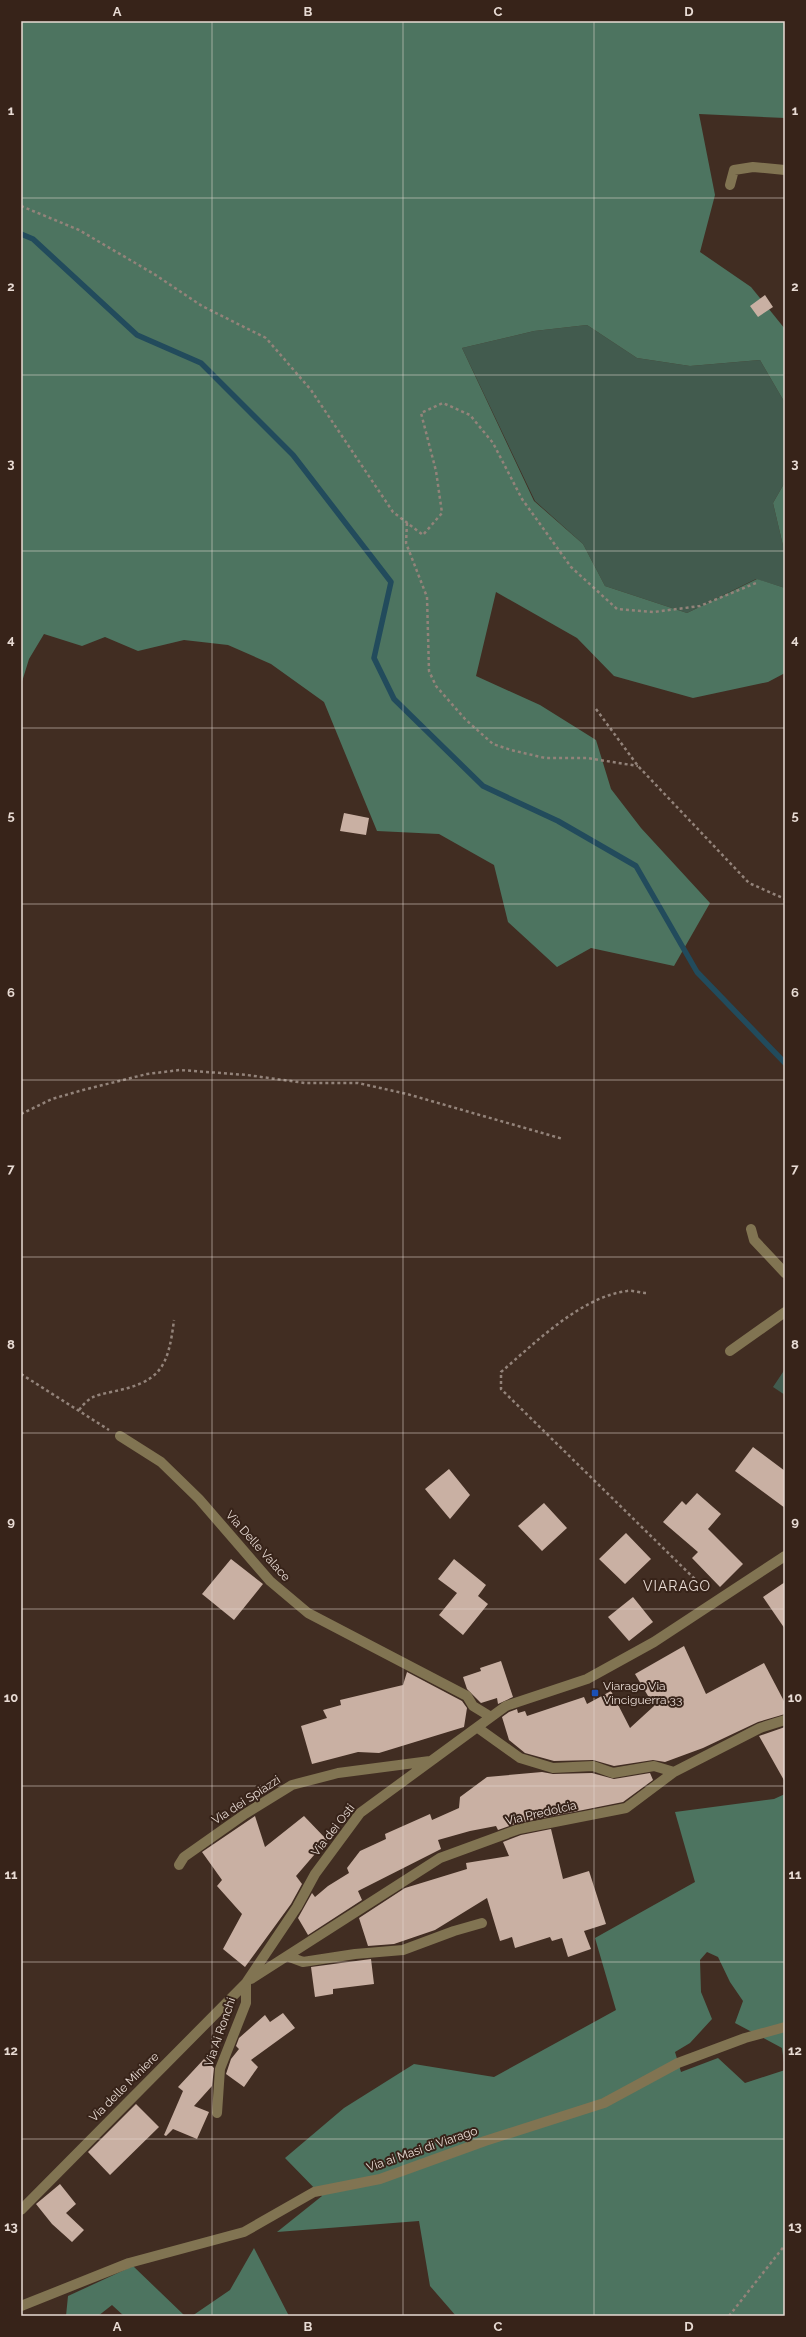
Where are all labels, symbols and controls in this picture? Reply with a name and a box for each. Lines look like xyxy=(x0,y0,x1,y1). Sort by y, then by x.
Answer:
text: A xyxy=(113,4,122,19)
text: B xyxy=(304,4,313,19)
text: C xyxy=(494,4,503,19)
text: D xyxy=(684,4,694,19)
text: 1 xyxy=(8,103,15,118)
text: 1 xyxy=(792,103,799,118)
text: 2 xyxy=(7,279,15,294)
text: 2 xyxy=(791,279,799,294)
text: 3 xyxy=(7,456,15,471)
text: 3 xyxy=(791,456,799,471)
text: 4 xyxy=(7,632,15,647)
text: 4 xyxy=(791,632,799,647)
text: 5 xyxy=(7,808,15,823)
text: 5 xyxy=(791,808,799,823)
text: 6 xyxy=(7,985,15,1000)
text: 6 xyxy=(791,985,799,1000)
text: 7 xyxy=(7,1161,15,1176)
text: 7 xyxy=(791,1161,799,1176)
text: 8 xyxy=(7,1337,15,1352)
text: 8 xyxy=(791,1337,799,1352)
street label: Via Delle Valace xyxy=(223,1508,293,1584)
text: 9 xyxy=(7,1514,15,1529)
text: 9 xyxy=(791,1514,799,1529)
district label: VIARAGO xyxy=(643,1578,711,1594)
place label: Viarago Via Vinciguerra 33 xyxy=(603,1679,682,1707)
marker: Viarago Via Vinciguerra 33 xyxy=(590,1688,600,1698)
text: 10 xyxy=(4,1690,18,1705)
text: 10 xyxy=(788,1690,802,1705)
street label: Via dei Spiazzi xyxy=(209,1773,283,1827)
street label: Via Predolcia xyxy=(504,1798,578,1828)
street label: Via dei Osti xyxy=(308,1801,358,1859)
text: 11 xyxy=(5,1867,18,1882)
text: 11 xyxy=(789,1867,802,1882)
street label: Via Ai Ronchi xyxy=(202,1996,238,2068)
text: 12 xyxy=(4,2043,18,2058)
text: 12 xyxy=(788,2043,802,2058)
street label: Via delle Miniere xyxy=(86,2049,162,2125)
street label: Via ai Masi di Viarago xyxy=(365,2123,479,2175)
text: 13 xyxy=(4,2219,18,2234)
text: 13 xyxy=(788,2219,802,2234)
text: A xyxy=(113,2319,122,2334)
text: B xyxy=(304,2319,313,2334)
text: C xyxy=(494,2319,503,2334)
text: D xyxy=(684,2319,694,2334)

